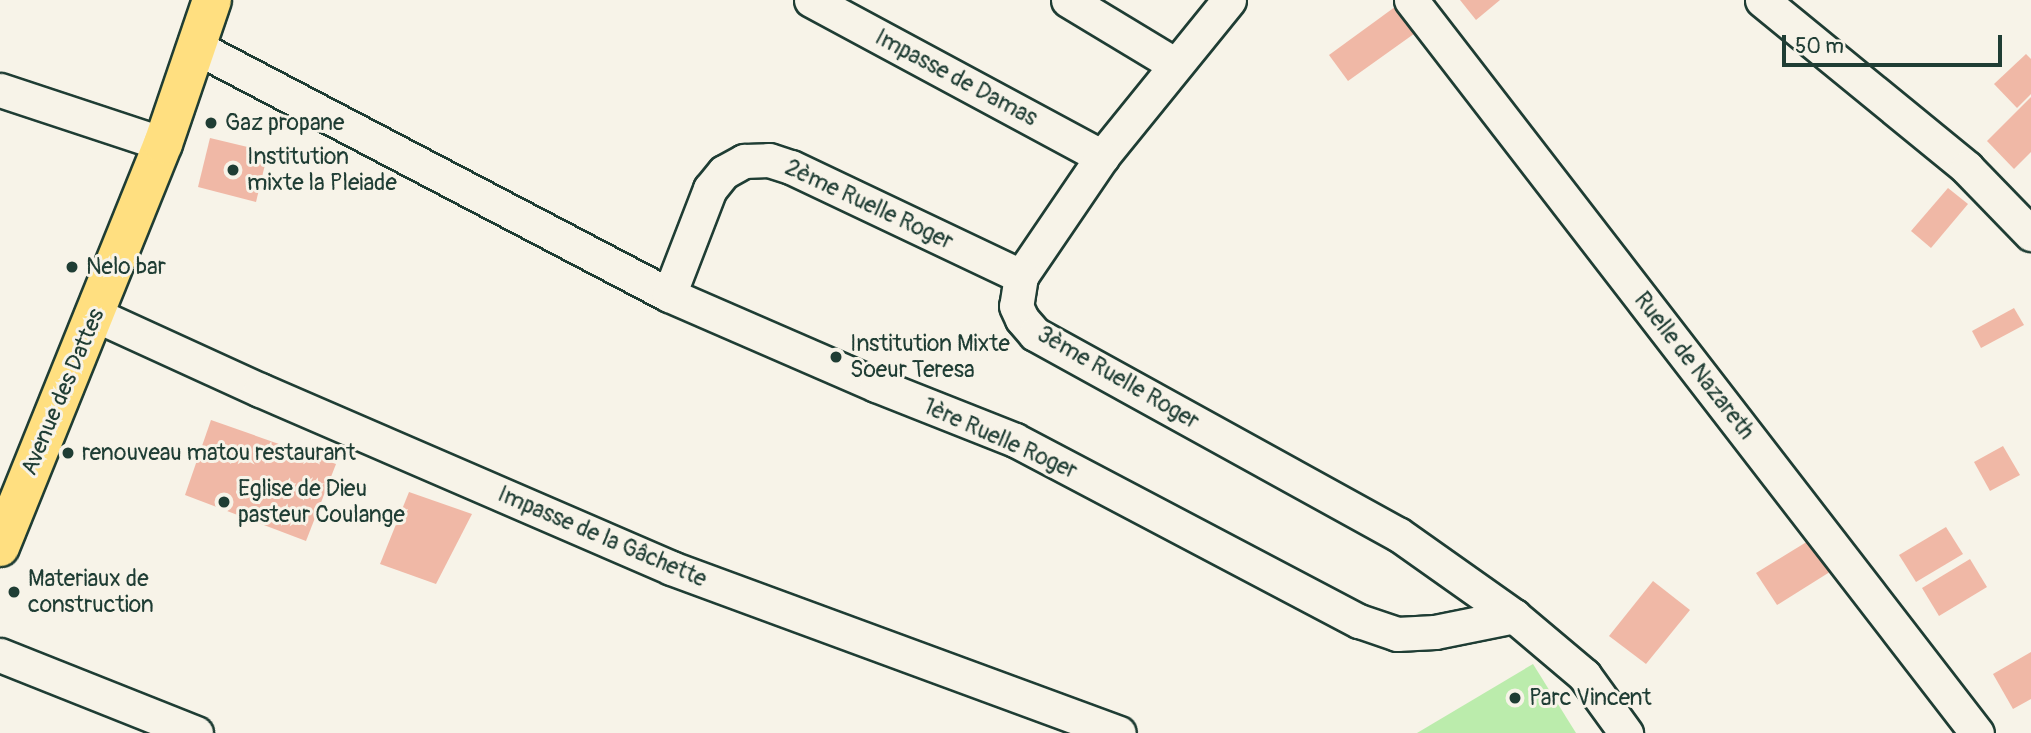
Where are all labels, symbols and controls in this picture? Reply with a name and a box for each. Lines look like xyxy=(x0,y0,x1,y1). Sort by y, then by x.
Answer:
scale bar xyxy=(1786,21,2007,65)
street label: Impasse de Damas xyxy=(870,24,1042,132)
text: 50 m xyxy=(1795,33,1844,60)
place label: Gaz propane xyxy=(225,109,344,137)
marker: Gaz propane xyxy=(203,115,219,131)
place label: Institution mixte la Pleiade xyxy=(247,143,397,197)
street label: 2ème Ruelle Roger xyxy=(781,154,957,256)
marker: Institution mixte la Pleiade xyxy=(225,162,241,178)
place label: Nelo bar xyxy=(86,253,166,281)
marker: Nelo bar xyxy=(64,259,80,275)
street label: Ruelle de Nazareth xyxy=(1628,287,1760,445)
street label: Avenue des Dattes xyxy=(15,305,111,479)
street label: 3ème Ruelle Roger xyxy=(1032,321,1204,435)
place label: Institution Mixte Soeur Teresa xyxy=(850,330,1010,384)
marker: Institution Mixte Soeur Teresa xyxy=(828,349,844,365)
street label: 1ère Ruelle Roger xyxy=(919,393,1081,485)
place label: renouveau matou restaurant xyxy=(82,439,356,467)
marker: renouveau matou restaurant xyxy=(60,445,76,461)
place label: Eglise de Dieu pasteur Coulange xyxy=(238,475,405,529)
street label: Impasse de la Gâchette xyxy=(494,481,710,593)
marker: Eglise de Dieu pasteur Coulange xyxy=(216,494,232,510)
place label: Materiaux de construction xyxy=(28,565,154,619)
marker: Materiaux de construction xyxy=(6,584,22,600)
place label: Parc Vincent xyxy=(1529,684,1652,712)
marker: Parc Vincent xyxy=(1507,690,1523,706)

